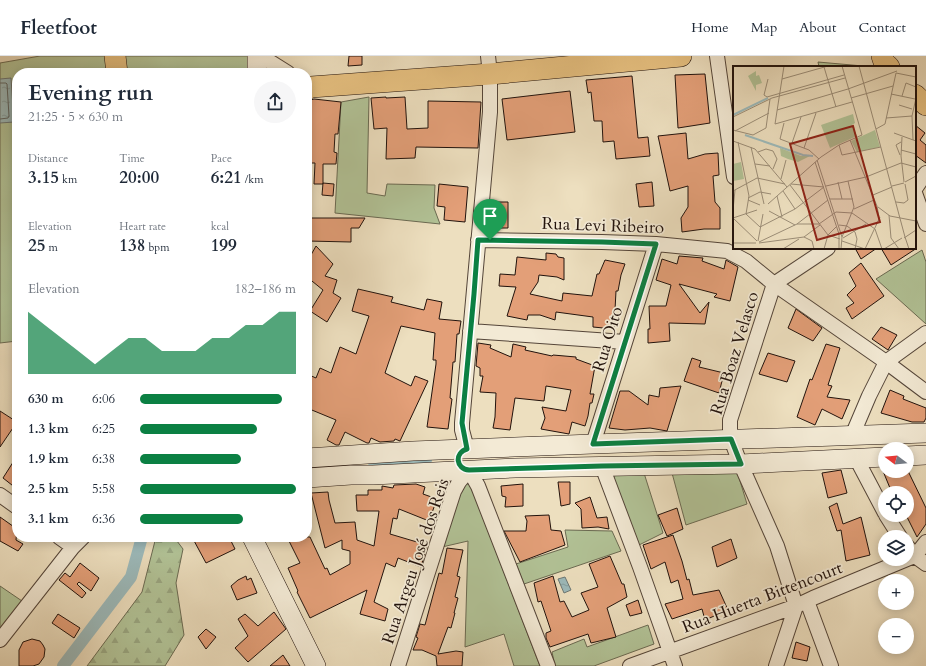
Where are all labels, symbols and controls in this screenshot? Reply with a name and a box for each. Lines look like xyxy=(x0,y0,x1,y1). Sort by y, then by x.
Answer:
text: Fleetfoot xyxy=(20,15,97,41)
text: Home xyxy=(691,18,729,37)
text: Map xyxy=(751,18,777,37)
text: About xyxy=(799,18,836,37)
text: Contact xyxy=(858,18,906,37)
inset map xyxy=(733,66,916,249)
text: Evening run xyxy=(28,78,153,108)
button: share xyxy=(254,81,296,123)
text: 21:25 · 5 × 630 m xyxy=(28,108,123,126)
text: Distance xyxy=(28,151,68,166)
text: Time xyxy=(119,151,145,166)
text: Pace xyxy=(211,151,232,166)
text: 3.15 xyxy=(28,166,59,189)
text: 20:00 xyxy=(119,166,159,189)
text: 6:21 xyxy=(211,166,242,189)
text: km xyxy=(59,172,77,187)
text: /km xyxy=(242,172,263,187)
pin xyxy=(473,199,507,240)
icon: arrive xyxy=(479,205,501,227)
street label: Rua Levi Ribeiro xyxy=(541,212,665,239)
text: Elevation xyxy=(28,219,72,234)
text: Heart rate xyxy=(119,219,166,234)
text: kcal xyxy=(211,219,229,234)
text: 25 xyxy=(28,234,45,257)
text: 138 xyxy=(119,234,145,257)
text: 199 xyxy=(211,234,237,257)
text: m xyxy=(45,240,58,255)
text: bpm xyxy=(145,240,169,255)
text: Elevation xyxy=(28,280,80,298)
text: 182–186 m xyxy=(234,280,296,298)
street label: Rua Boaz Velasco xyxy=(705,289,764,418)
street label: Rua Oito xyxy=(587,304,628,375)
text: 630 m xyxy=(28,390,63,408)
text: 6:06 xyxy=(92,390,115,408)
text: 1.3 km xyxy=(28,420,69,438)
text: 6:25 xyxy=(92,420,115,438)
north arrow xyxy=(878,442,914,478)
map controls xyxy=(878,442,914,654)
text: 1.9 km xyxy=(28,450,69,468)
text: 6:38 xyxy=(92,450,115,468)
street label: Rua Argeu José dos Reis xyxy=(376,475,455,647)
text: 2.5 km xyxy=(28,480,69,498)
text: 5:58 xyxy=(92,480,115,498)
button: locate xyxy=(878,486,914,522)
text: 3.1 km xyxy=(28,510,69,528)
text: 6:36 xyxy=(92,510,115,528)
button: layers xyxy=(878,530,914,566)
street label: Rua Huerta Bittencourt xyxy=(679,556,846,639)
button: + xyxy=(878,574,914,610)
button: − xyxy=(878,618,914,654)

